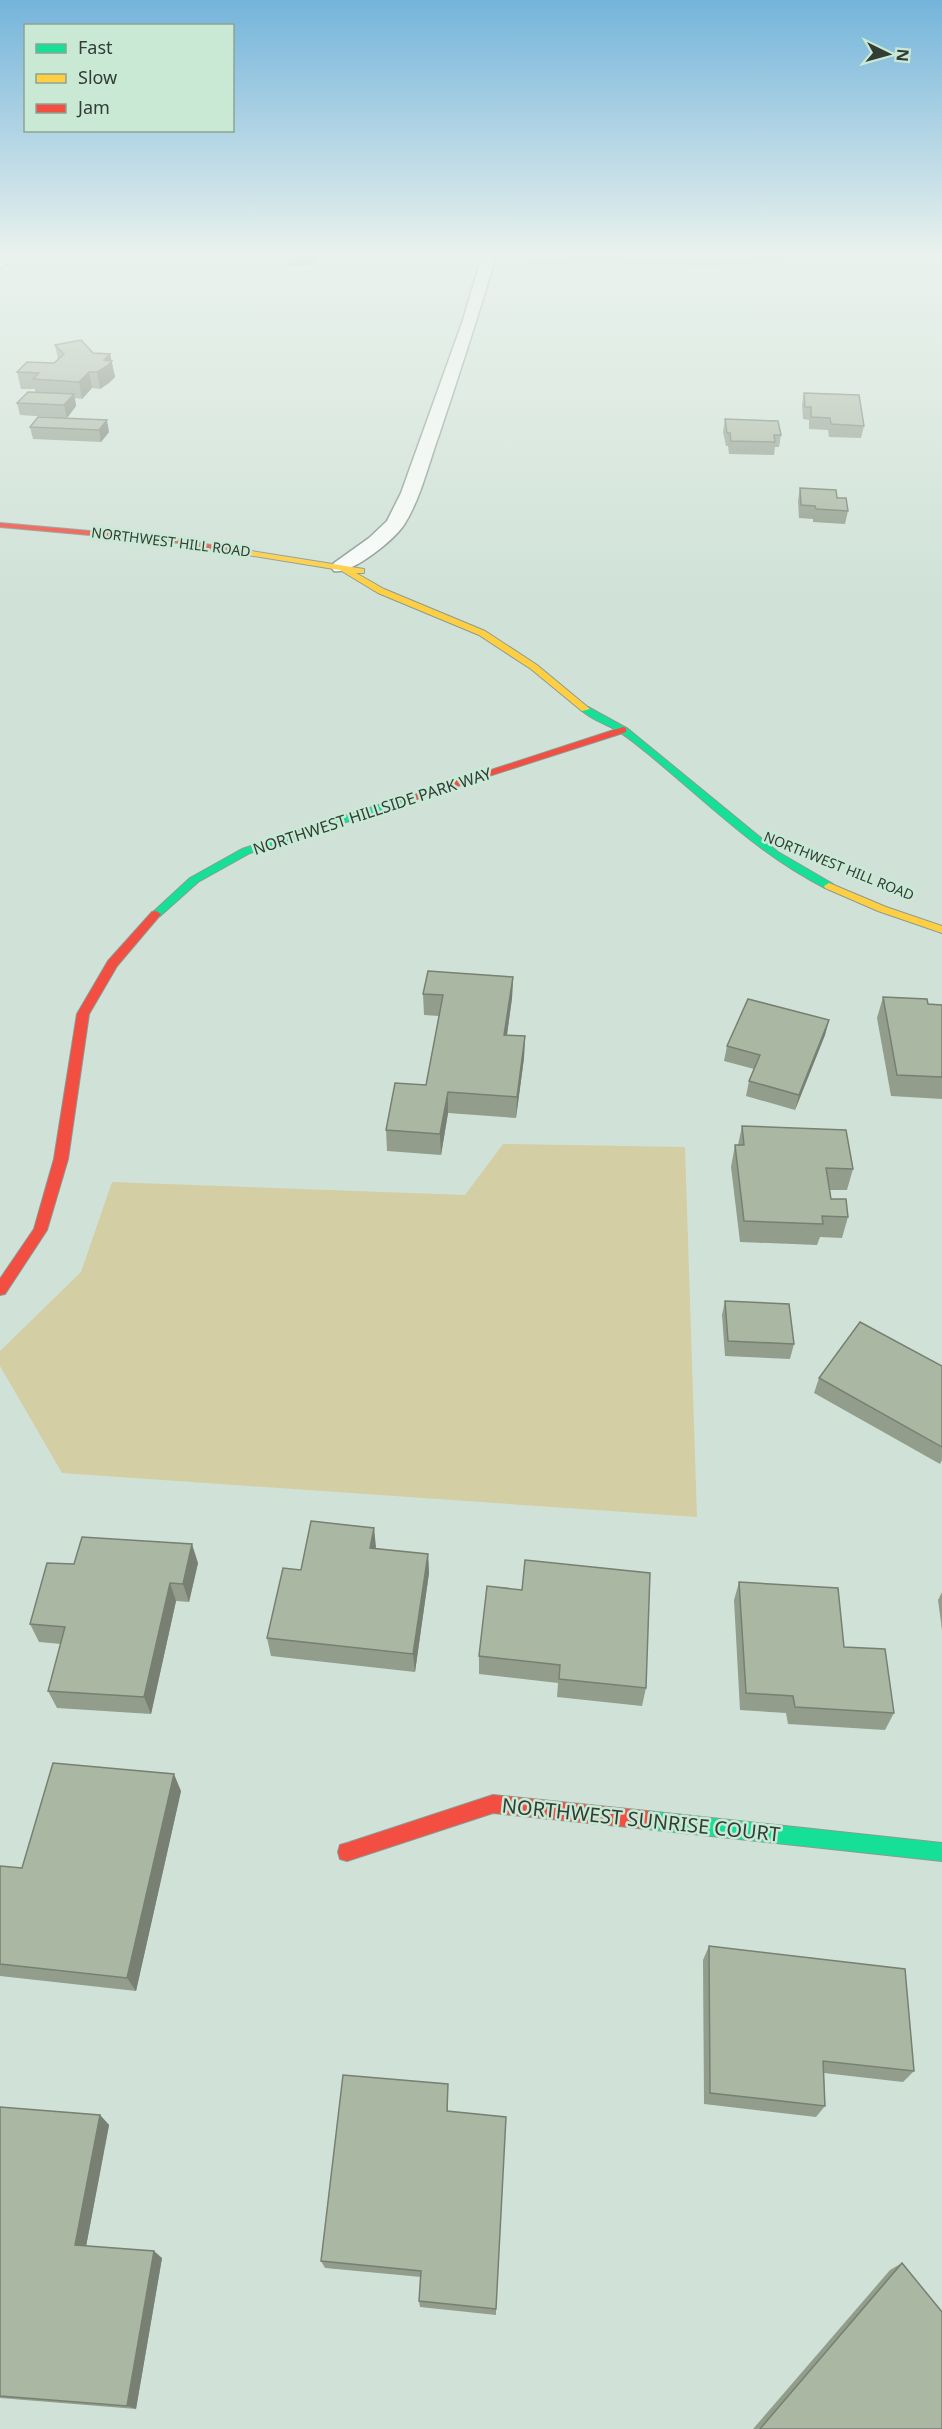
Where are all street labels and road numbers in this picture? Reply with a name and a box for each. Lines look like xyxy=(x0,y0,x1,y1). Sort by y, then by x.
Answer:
street label: NORTHWEST HILL ROAD xyxy=(90,522,252,561)
street label: NORTHWEST HILLSIDE PARK WAY xyxy=(250,762,495,860)
street label: NORTHWEST HILL ROAD xyxy=(761,827,917,904)
street label: NORTHWEST SUNRISE COURT xyxy=(501,1791,781,1848)

